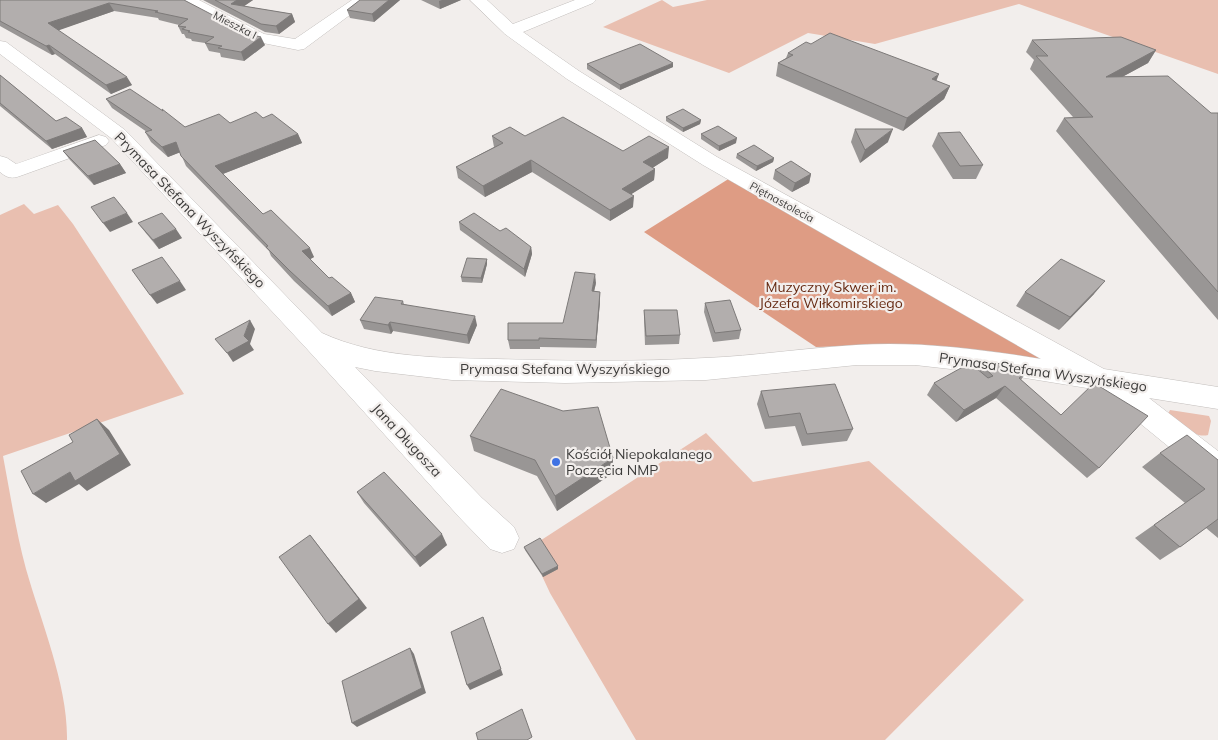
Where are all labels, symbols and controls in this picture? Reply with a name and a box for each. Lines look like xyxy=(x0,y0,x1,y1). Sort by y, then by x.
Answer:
street label: Mieszka I xyxy=(211,8,259,42)
street label: Prymasa Stefana Wyszyńskiego xyxy=(111,128,269,292)
street label: Piętnastolecia xyxy=(747,179,817,225)
park label: Muzyczny Skwer im. Józefa Wiłkomirskiego xyxy=(759,278,903,312)
street label: Prymasa Stefana Wyszyńskiego xyxy=(938,348,1148,396)
street label: Prymasa Stefana Wyszyńskiego xyxy=(460,360,670,378)
street label: Jana Długosza xyxy=(368,399,446,481)
place label: Kościół Niepokalanego Poczęcia NMP xyxy=(566,445,712,479)
marker: Kościół Niepokalanego Poczęcia NMP xyxy=(550,456,562,468)

